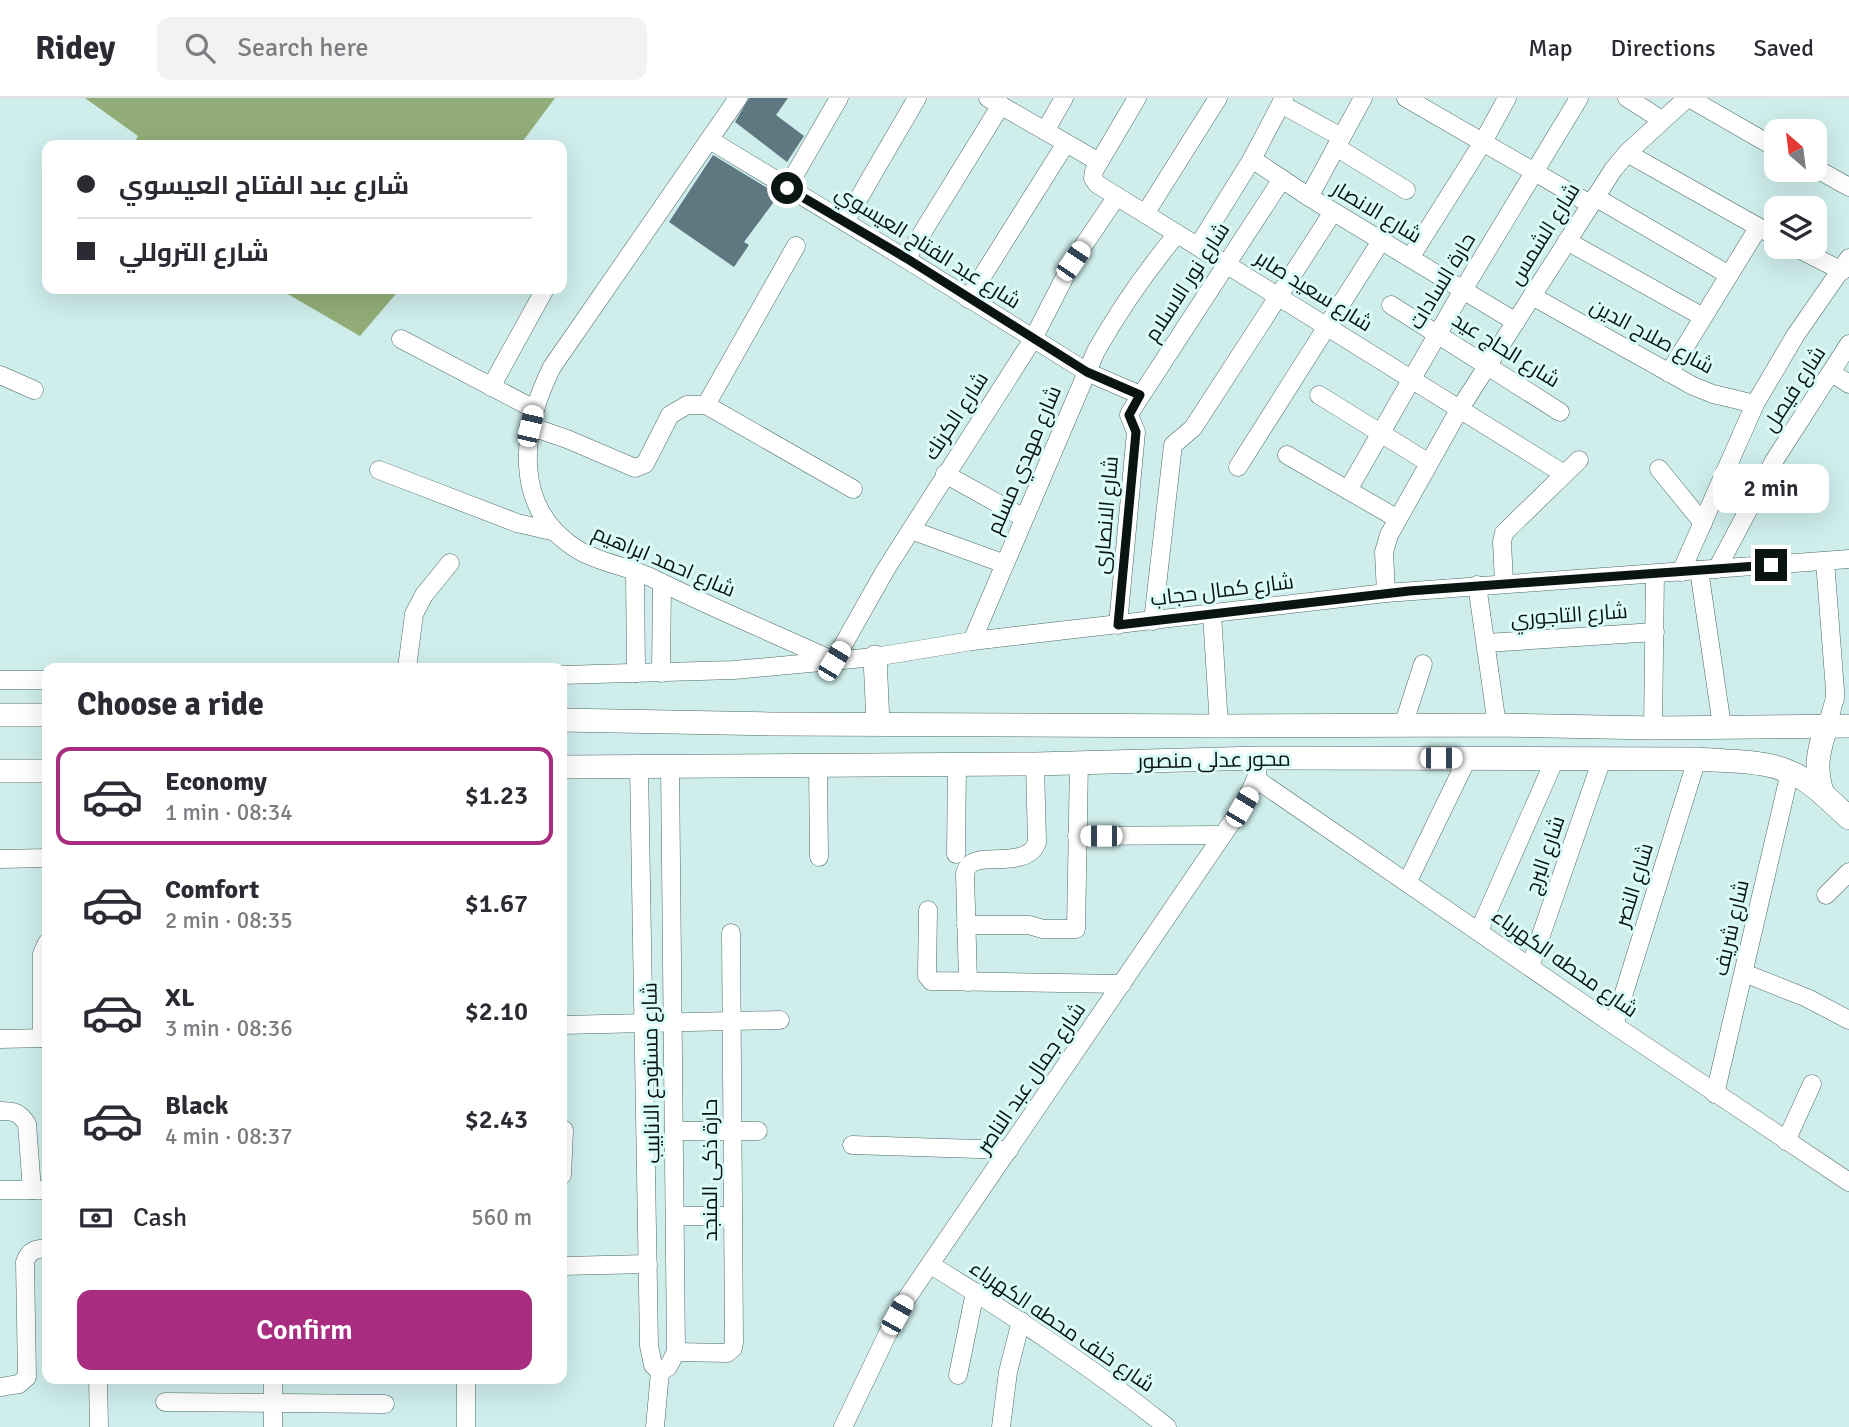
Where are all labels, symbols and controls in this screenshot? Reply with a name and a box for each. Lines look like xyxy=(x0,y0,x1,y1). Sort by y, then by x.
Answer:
search box xyxy=(157,17,647,80)
text: Ridey xyxy=(35,28,115,69)
icon: search xyxy=(181,29,219,67)
text: Search here xyxy=(237,32,369,64)
text: Map xyxy=(1528,33,1573,63)
text: Directions xyxy=(1611,33,1716,63)
text: Saved xyxy=(1754,33,1814,63)
north arrow xyxy=(1764,119,1827,182)
map controls xyxy=(1764,119,1827,259)
text: شارع عبد الفتاح العيسوي xyxy=(119,170,409,202)
route start xyxy=(771,172,803,204)
street label: شارع الانصار xyxy=(1326,175,1426,250)
street label: شارع الشمس xyxy=(1502,178,1586,290)
street label: شارع عبد الفتاح العيسوي xyxy=(829,179,1026,317)
button: layers xyxy=(1764,196,1827,259)
street label: شارع نور الاسلام xyxy=(1139,217,1236,347)
street label: حارة السادات xyxy=(1403,228,1481,334)
text: شارع التروللي xyxy=(119,237,269,269)
car xyxy=(1053,238,1094,284)
street label: شارع سعيد صابر xyxy=(1249,244,1377,338)
street label: شارع صلاح الدين xyxy=(1585,293,1718,380)
street label: شارع الحاج عيد xyxy=(1447,307,1565,394)
street label: شارع فيصل xyxy=(1757,341,1832,437)
street label: شارع الكرنك xyxy=(918,367,995,465)
street label: شارع مهدي مسلم xyxy=(981,382,1070,539)
car xyxy=(516,403,545,449)
street label: شارع الانصارى xyxy=(1088,455,1125,575)
callout: 2 min xyxy=(1713,463,1829,512)
text: 2 min xyxy=(1743,474,1799,503)
street label: شارع احمد ابراهيم xyxy=(588,519,739,604)
route end xyxy=(1755,549,1787,581)
street label: شارع كمال حجاب xyxy=(1149,568,1295,613)
street label: شارع التاجوري xyxy=(1510,598,1629,635)
car xyxy=(815,638,854,684)
text: Choose a ride xyxy=(77,685,264,724)
street label: محور عدلى منصور xyxy=(1136,746,1291,774)
car xyxy=(1421,748,1463,769)
icon: car xyxy=(81,765,144,828)
text: Economy xyxy=(165,766,267,798)
text: $1.23 xyxy=(465,780,528,812)
car xyxy=(1223,784,1262,830)
text: 1 min · 08:34 xyxy=(165,798,293,827)
street label: شارع البرج xyxy=(1519,812,1571,898)
car xyxy=(1081,826,1123,847)
street label: شارع النصر xyxy=(1609,840,1660,931)
icon: car xyxy=(81,873,144,936)
text: Comfort xyxy=(165,874,259,906)
street label: شارع شريف xyxy=(1707,877,1756,979)
text: $1.67 xyxy=(465,888,528,920)
street label: شارع محطه الكهرباء xyxy=(1486,903,1643,1024)
text: 2 min · 08:35 xyxy=(165,906,293,935)
icon: car xyxy=(81,981,144,1044)
text: XL xyxy=(165,982,195,1014)
street label: شارع مستودع الانابيب xyxy=(636,982,667,1164)
text: $2.10 xyxy=(465,996,528,1028)
street label: شارع جمال عبد الناصر xyxy=(970,997,1092,1160)
text: 3 min · 08:36 xyxy=(165,1014,293,1043)
icon: car xyxy=(81,1089,144,1152)
text: Black xyxy=(165,1090,228,1122)
street label: حارة ذكى المنجد xyxy=(697,1099,723,1241)
text: $2.43 xyxy=(465,1104,528,1136)
text: 4 min · 08:37 xyxy=(165,1122,293,1151)
icon: cash xyxy=(77,1199,115,1237)
text: Cash xyxy=(133,1202,187,1234)
text: 560 m xyxy=(471,1203,532,1232)
street label: شارع خلف محطه الكهرباء xyxy=(964,1254,1159,1398)
button: Confirm xyxy=(77,1290,532,1370)
car xyxy=(878,1292,917,1338)

